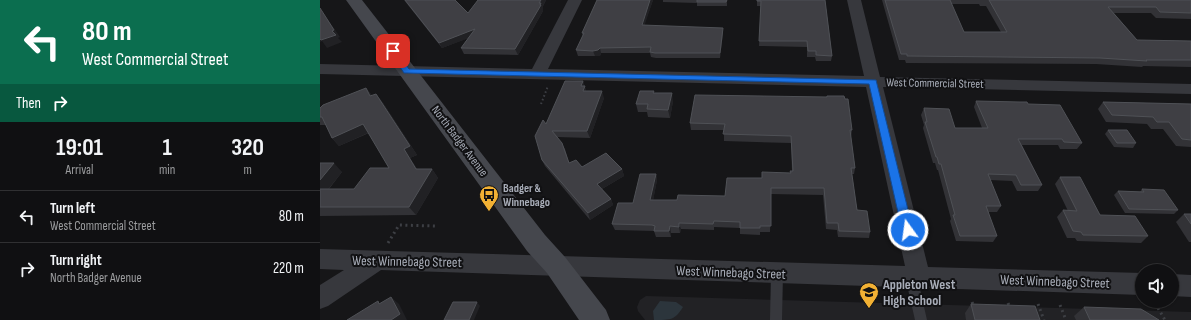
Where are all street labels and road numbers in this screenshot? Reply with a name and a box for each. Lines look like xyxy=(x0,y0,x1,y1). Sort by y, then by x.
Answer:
street label: West Commercial Street xyxy=(886,75,984,92)
street label: North Badger Avenue xyxy=(428,103,491,180)
street label: West Winnebago Street xyxy=(352,252,462,271)
street label: West Winnebago Street xyxy=(676,262,786,283)
street label: West Winnebago Street xyxy=(1000,271,1110,292)

